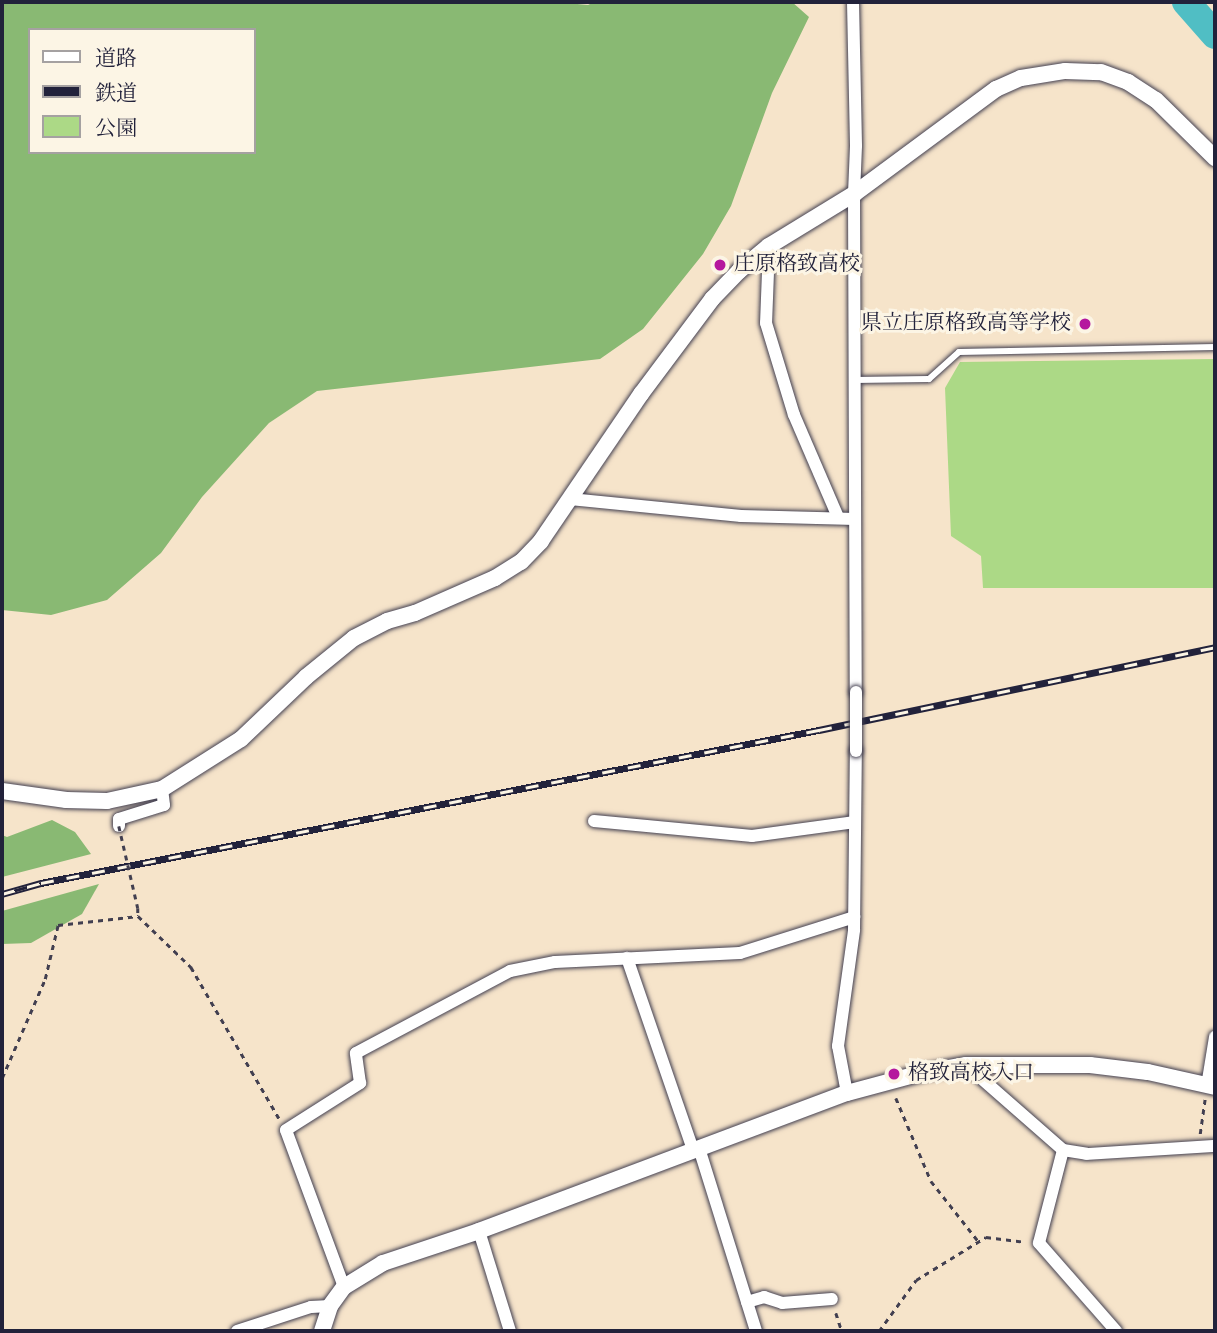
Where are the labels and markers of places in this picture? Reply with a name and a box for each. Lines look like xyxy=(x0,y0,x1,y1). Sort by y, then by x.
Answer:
place label: 庄原格致高校 xyxy=(734,252,860,278)
marker: 庄原格致高校 xyxy=(712,257,728,273)
place label: 県立庄原格致高等学校 xyxy=(861,311,1071,337)
marker: 県立庄原格致高等学校 xyxy=(1077,316,1093,332)
place label: 格致高校入口 xyxy=(908,1061,1034,1087)
marker: 格致高校入口 xyxy=(886,1066,902,1082)

